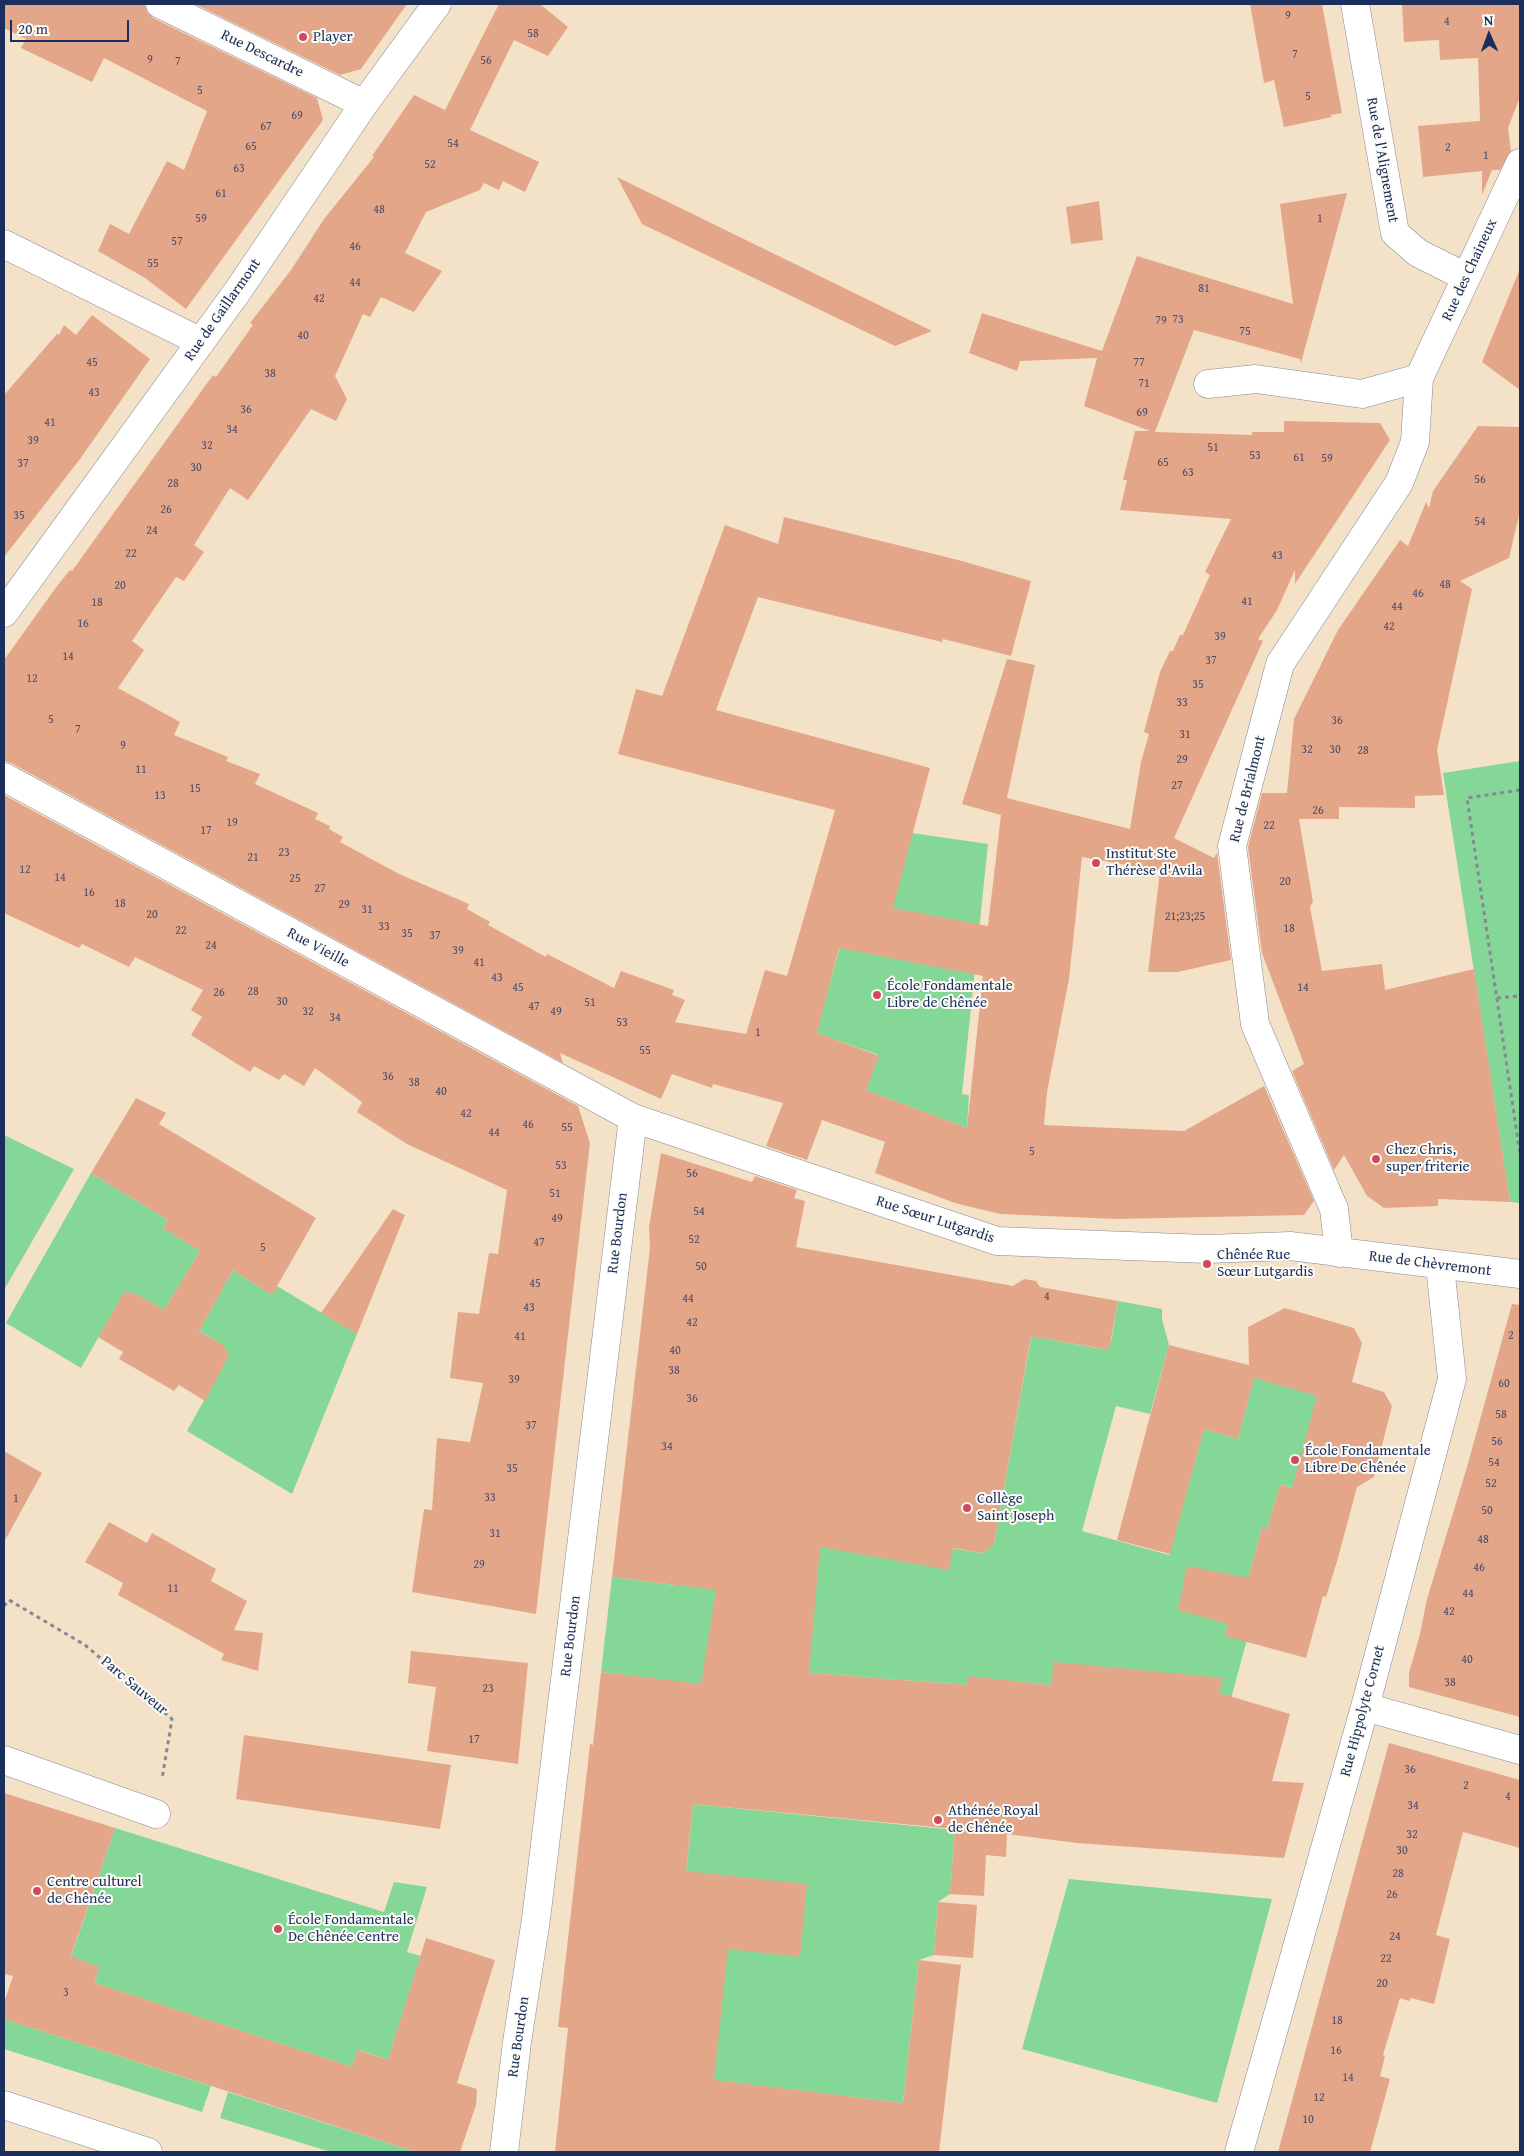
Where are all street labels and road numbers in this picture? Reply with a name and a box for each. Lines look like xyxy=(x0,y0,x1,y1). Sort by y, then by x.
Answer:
street label: Rue Descardre xyxy=(218,26,306,82)
street label: Rue de l'Alignement xyxy=(1362,96,1402,224)
street label: Rue des Chaineux xyxy=(1438,216,1502,324)
street label: Rue de Gaillarmont xyxy=(181,255,265,365)
street label: Rue de Brialmont xyxy=(1226,734,1270,844)
street label: Rue Vieille xyxy=(284,924,352,972)
street label: Rue Bourdon xyxy=(604,1191,632,1275)
street label: Rue Sœur Lutgardis xyxy=(874,1192,996,1248)
street label: Rue de Chèvremont xyxy=(1368,1248,1492,1280)
street label: Rue Bourdon xyxy=(557,1594,585,1678)
street label: Rue Hippolyte Cornet xyxy=(1337,1643,1389,1779)
street label: Parc Sauveur xyxy=(97,1653,171,1719)
street label: Rue Bourdon xyxy=(504,1995,534,2079)

